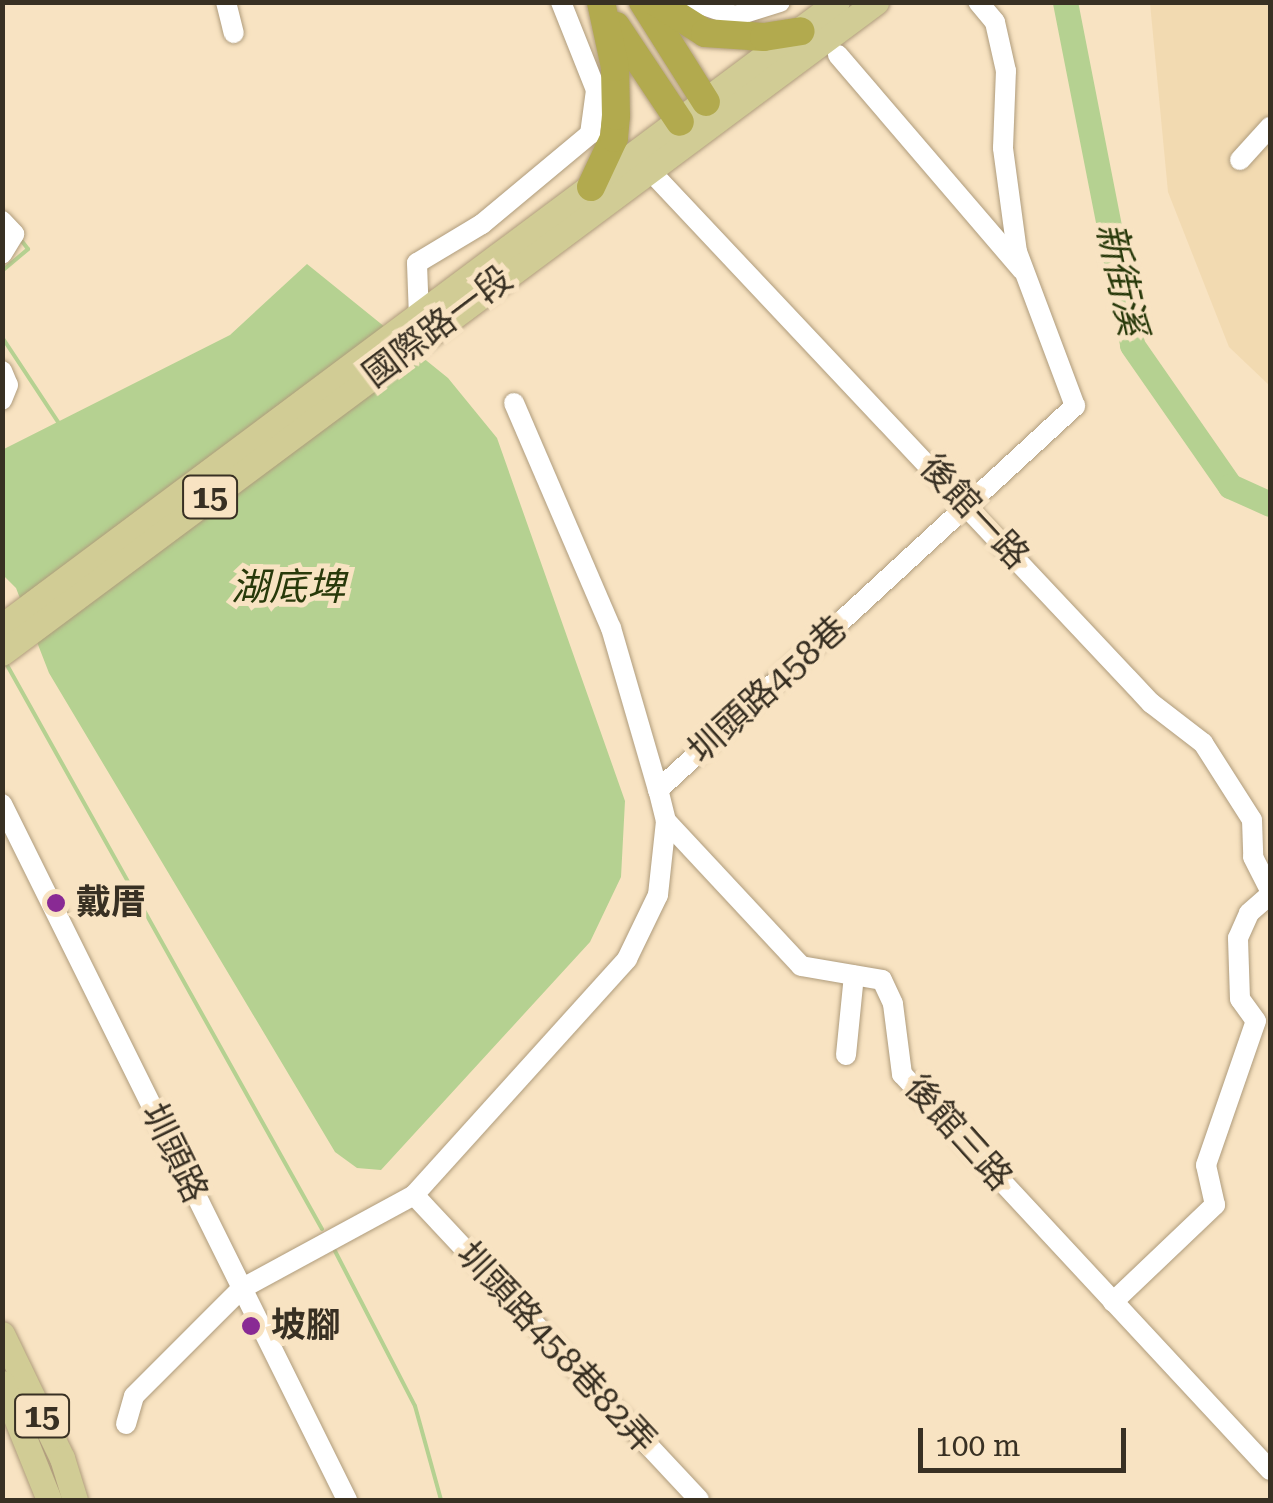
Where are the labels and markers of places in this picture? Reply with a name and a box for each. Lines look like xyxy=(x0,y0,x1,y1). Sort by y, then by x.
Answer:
place label: 戴厝 xyxy=(76,882,146,924)
marker: 戴厝 xyxy=(45,892,67,914)
place label: 坡腳 xyxy=(271,1305,341,1347)
marker: 坡腳 xyxy=(240,1315,262,1337)

